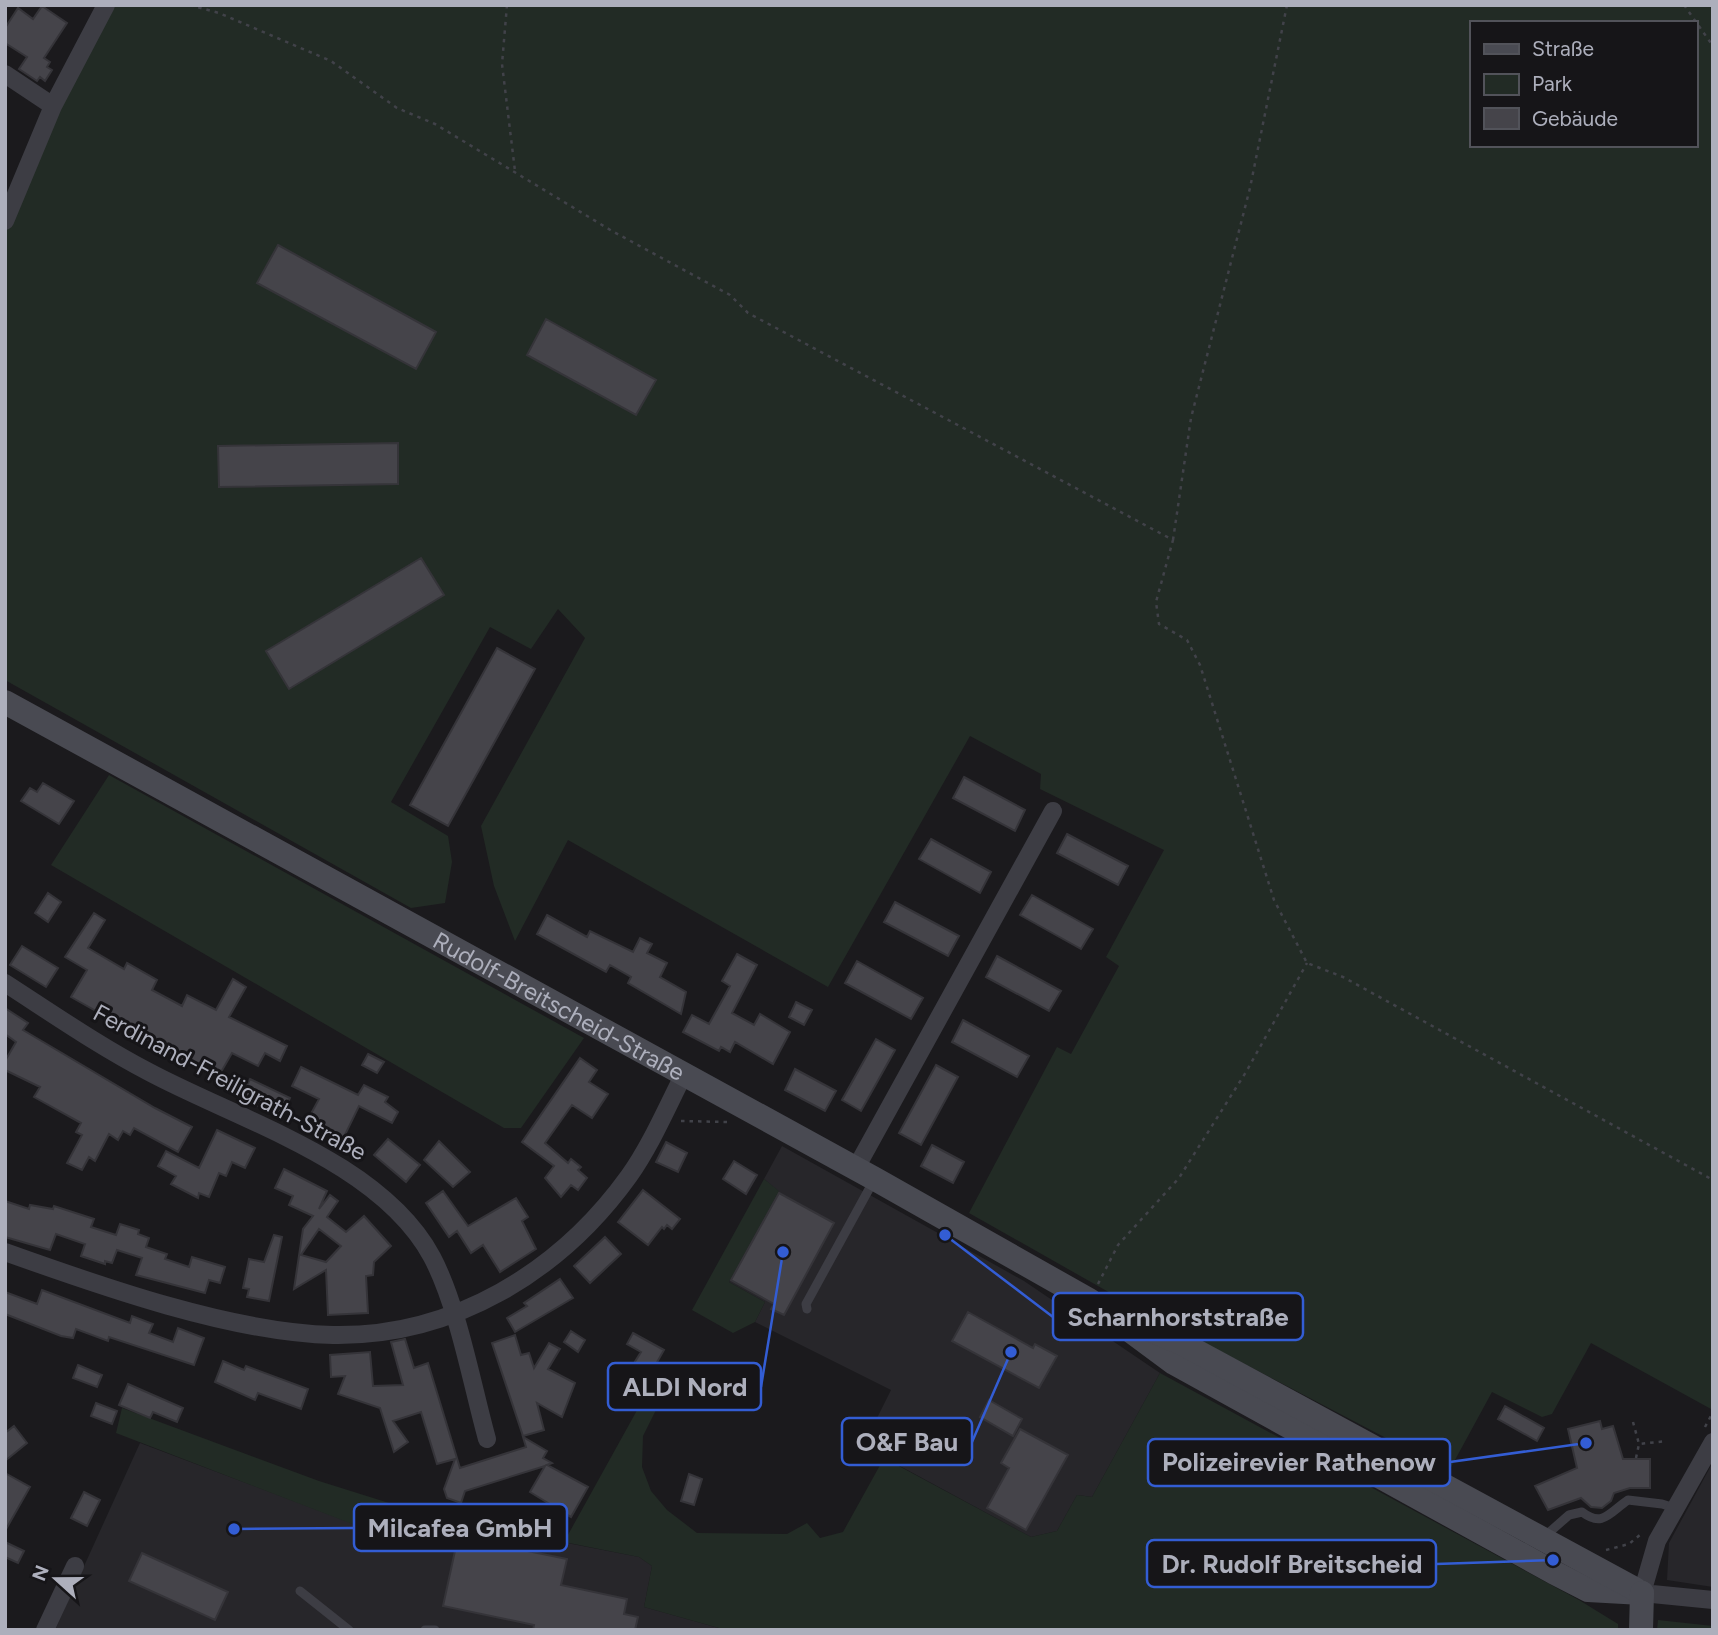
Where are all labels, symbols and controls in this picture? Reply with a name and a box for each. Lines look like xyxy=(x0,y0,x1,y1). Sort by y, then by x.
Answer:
legend xyxy=(1470,21,1697,147)
text: Straße xyxy=(1532,36,1594,61)
text: Park xyxy=(1532,71,1573,96)
text: Gebäude xyxy=(1532,106,1618,131)
street label: Rudolf-Breitscheid-Straße xyxy=(428,925,690,1086)
street label: Ferdinand-Freiligrath-Straße xyxy=(89,998,371,1166)
callout: Scharnhorststraße xyxy=(1053,1293,1303,1340)
text: Scharnhorststraße xyxy=(1067,1301,1289,1333)
callout: ALDI Nord xyxy=(608,1363,761,1410)
text: ALDI Nord xyxy=(623,1371,747,1403)
callout: O&F Bau xyxy=(842,1418,972,1465)
text: O&F Bau xyxy=(856,1426,958,1458)
callout: Polizeirevier Rathenow xyxy=(1148,1439,1450,1486)
text: Polizeirevier Rathenow xyxy=(1162,1446,1436,1478)
callout: Milcafea GmbH xyxy=(354,1504,567,1551)
text: Milcafea GmbH xyxy=(368,1512,552,1544)
callout: Dr. Rudolf Breitscheid xyxy=(1147,1540,1436,1587)
north arrow xyxy=(21,1544,91,1614)
text: Dr. Rudolf Breitscheid xyxy=(1162,1548,1422,1580)
text: N xyxy=(27,1562,54,1584)

